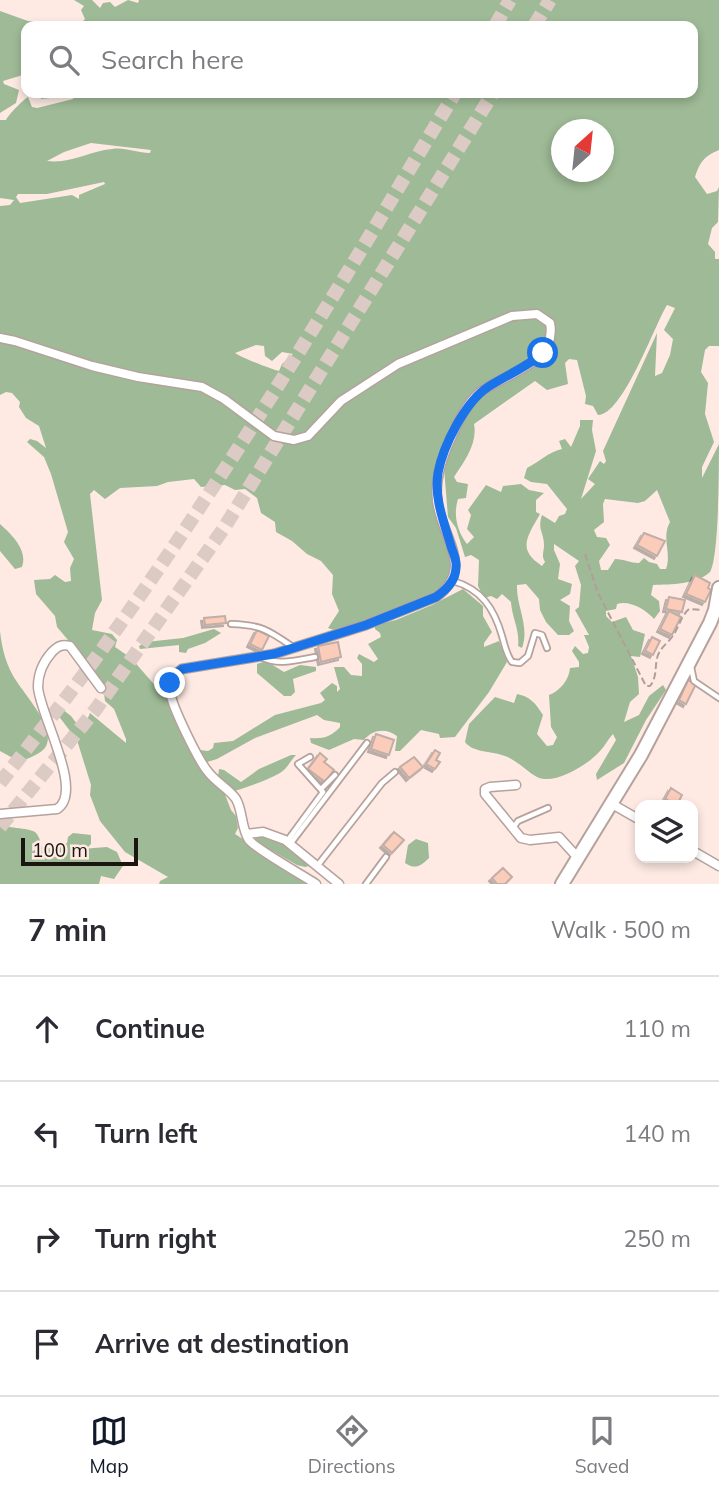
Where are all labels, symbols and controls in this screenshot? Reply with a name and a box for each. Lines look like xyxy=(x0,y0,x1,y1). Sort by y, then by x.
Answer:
search box xyxy=(21,21,698,98)
icon: search xyxy=(45,41,83,79)
text: Search here xyxy=(101,43,244,76)
north arrow xyxy=(551,119,614,182)
route start xyxy=(527,337,558,368)
route end xyxy=(154,667,185,698)
map controls xyxy=(635,800,698,863)
button: layers xyxy=(635,800,698,863)
scale bar xyxy=(21,835,138,867)
text: 100 m xyxy=(32,838,88,862)
text: 7 min xyxy=(28,911,107,949)
text: Walk · 500 m xyxy=(551,915,691,944)
icon: ahead xyxy=(28,1010,66,1048)
text: Continue xyxy=(95,1012,205,1045)
text: 110 m xyxy=(623,1014,691,1043)
icon: left xyxy=(28,1115,66,1153)
text: Turn left xyxy=(95,1117,197,1150)
text: 140 m xyxy=(623,1119,691,1148)
icon: right xyxy=(28,1220,66,1258)
text: Turn right xyxy=(95,1222,216,1255)
text: 250 m xyxy=(623,1224,691,1253)
icon: arrive xyxy=(28,1325,66,1363)
text: Arrive at destination xyxy=(95,1327,350,1360)
tab: Map xyxy=(90,1412,129,1478)
tab: Directions xyxy=(308,1412,396,1478)
tab: Saved xyxy=(575,1412,629,1478)

